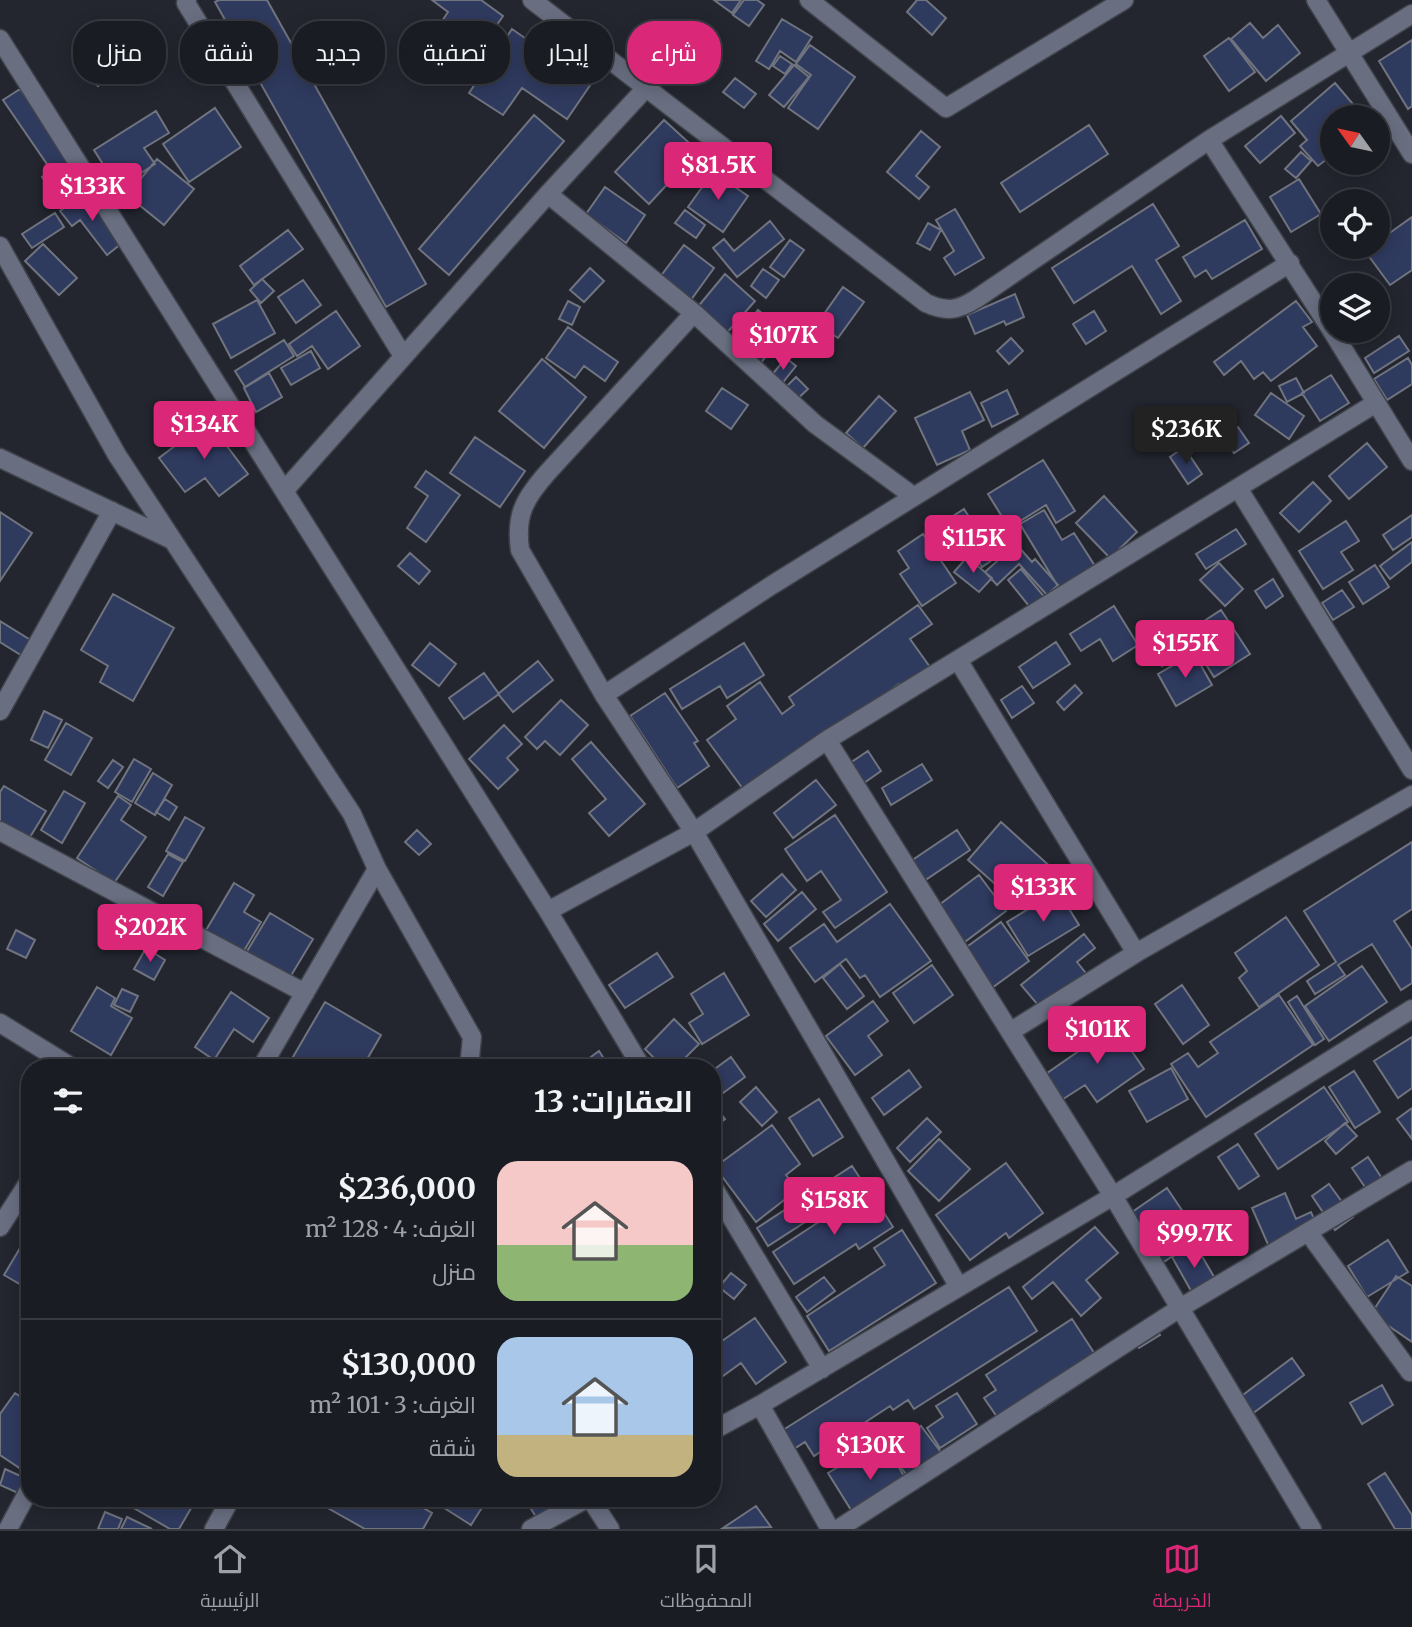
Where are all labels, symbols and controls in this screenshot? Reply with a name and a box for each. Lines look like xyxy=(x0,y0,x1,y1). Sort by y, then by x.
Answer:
chip: منزل xyxy=(73,21,166,84)
chip: شقة xyxy=(180,21,278,84)
chip: جديد xyxy=(292,21,385,84)
chip: تصفية xyxy=(399,21,510,84)
chip: إيجار xyxy=(524,21,613,84)
chip: شراء xyxy=(627,21,721,84)
north arrow xyxy=(1320,105,1390,175)
map controls xyxy=(1320,105,1390,343)
pin: $81.5K xyxy=(661,142,775,202)
text: $81.5K xyxy=(680,150,756,179)
pin: $133K xyxy=(43,164,141,223)
text: $133K xyxy=(59,171,125,200)
button: locate xyxy=(1320,189,1390,259)
button: layers xyxy=(1320,273,1390,343)
pin: $107K xyxy=(734,312,832,372)
text: $107K xyxy=(748,320,818,349)
pin: $134K xyxy=(155,402,253,461)
pin: $236K xyxy=(1137,406,1235,466)
text: $134K xyxy=(170,409,238,438)
text: $236K xyxy=(1150,414,1222,443)
pin: $115K xyxy=(924,516,1022,575)
text: $115K xyxy=(941,523,1005,552)
pin: $155K xyxy=(1136,620,1234,680)
text: $155K xyxy=(1151,628,1219,657)
pin: $133K xyxy=(994,864,1092,924)
text: $133K xyxy=(1010,872,1076,901)
pin: $202K xyxy=(101,904,199,964)
text: $202K xyxy=(113,912,187,941)
pin: $101K xyxy=(1048,1006,1146,1066)
text: $101K xyxy=(1064,1014,1130,1043)
icon: filters xyxy=(49,1082,87,1120)
text: العقارات: 13 xyxy=(534,1082,693,1120)
text: $236,000 xyxy=(337,1169,476,1207)
pin: $158K xyxy=(785,1178,883,1237)
text: $158K xyxy=(800,1185,868,1214)
icon: home xyxy=(553,1189,637,1273)
pin: $99.7K xyxy=(1137,1210,1251,1270)
text: الغرف: 4 · 128 m² xyxy=(305,1214,476,1243)
text: $99.7K xyxy=(1156,1218,1232,1247)
text: منزل xyxy=(432,1257,476,1286)
text: $130,000 xyxy=(341,1345,476,1383)
icon: home xyxy=(553,1365,637,1449)
text: الغرف: 3 · 101 m² xyxy=(309,1390,476,1419)
pin: $130K xyxy=(821,1422,919,1482)
text: $130K xyxy=(835,1430,905,1459)
text: شقة xyxy=(429,1433,476,1462)
tab: الرئيسية xyxy=(200,1540,260,1618)
tab: المحفوظات xyxy=(660,1540,752,1618)
tab: الخريطة xyxy=(1153,1540,1212,1618)

